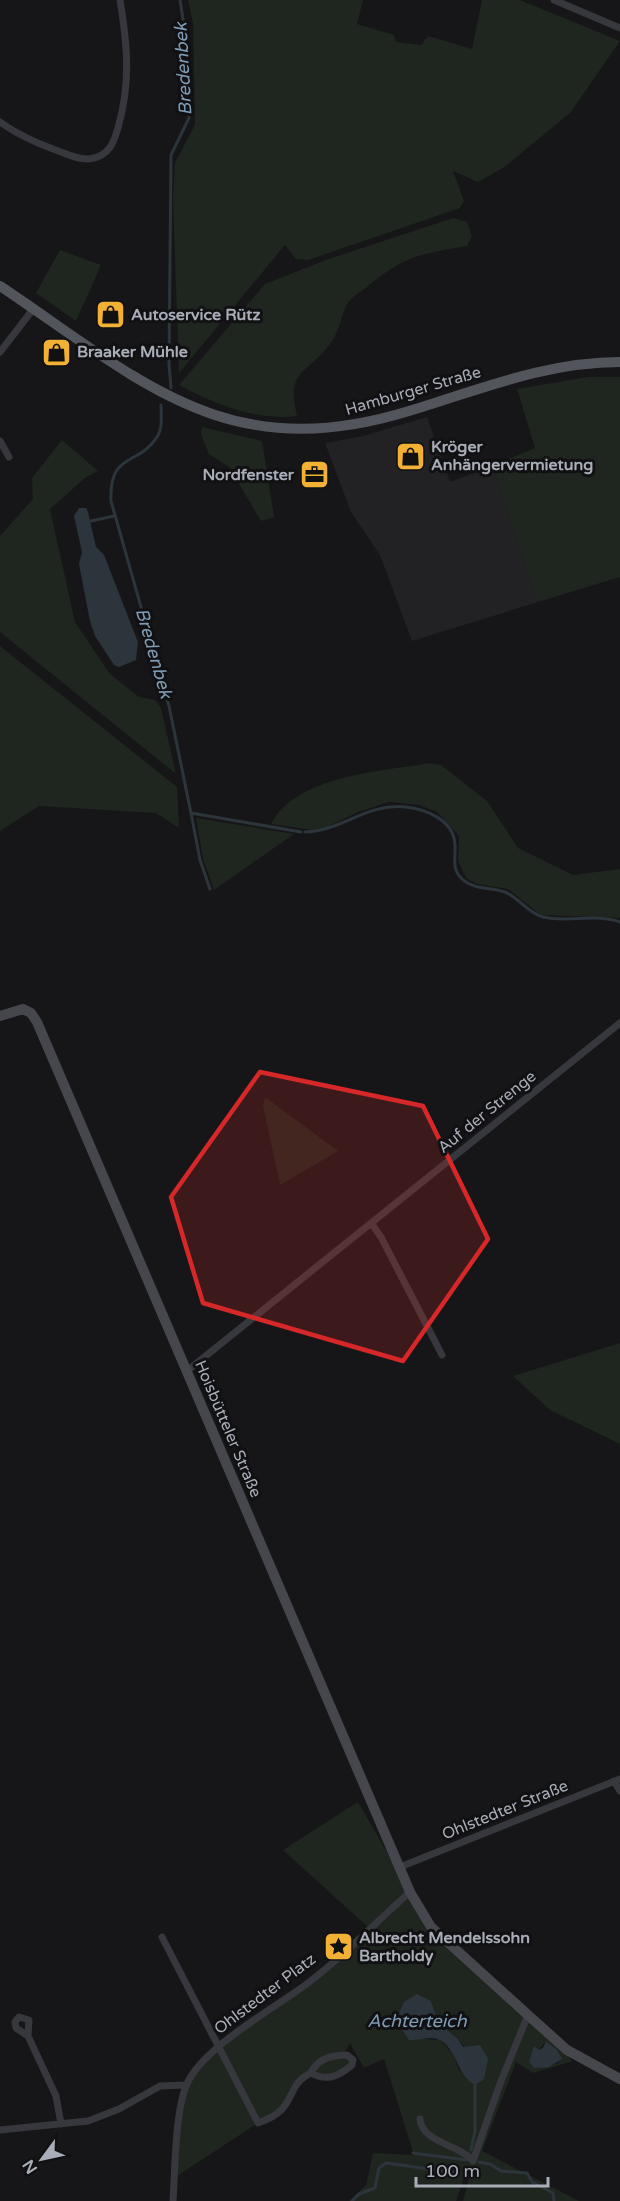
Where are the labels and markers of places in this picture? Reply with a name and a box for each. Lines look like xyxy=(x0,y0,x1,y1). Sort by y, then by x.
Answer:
shop icon: Autoservice Rütz xyxy=(94,299,126,331)
place label: Autoservice Rütz xyxy=(131,305,260,325)
shop icon: Braaker Mühle xyxy=(40,336,72,368)
place label: Braaker Mühle xyxy=(77,342,188,362)
place label: Kröger Anhängervermietung xyxy=(431,437,593,475)
shop icon: Kröger Anhängervermietung xyxy=(394,440,426,472)
office icon: Nordfenster xyxy=(299,459,331,491)
place label: Nordfenster xyxy=(202,465,295,485)
place label: Albrecht Mendelssohn Bartholdy xyxy=(359,1928,530,1966)
place icon: Albrecht Mendelssohn Bartholdy xyxy=(322,1931,354,1963)

